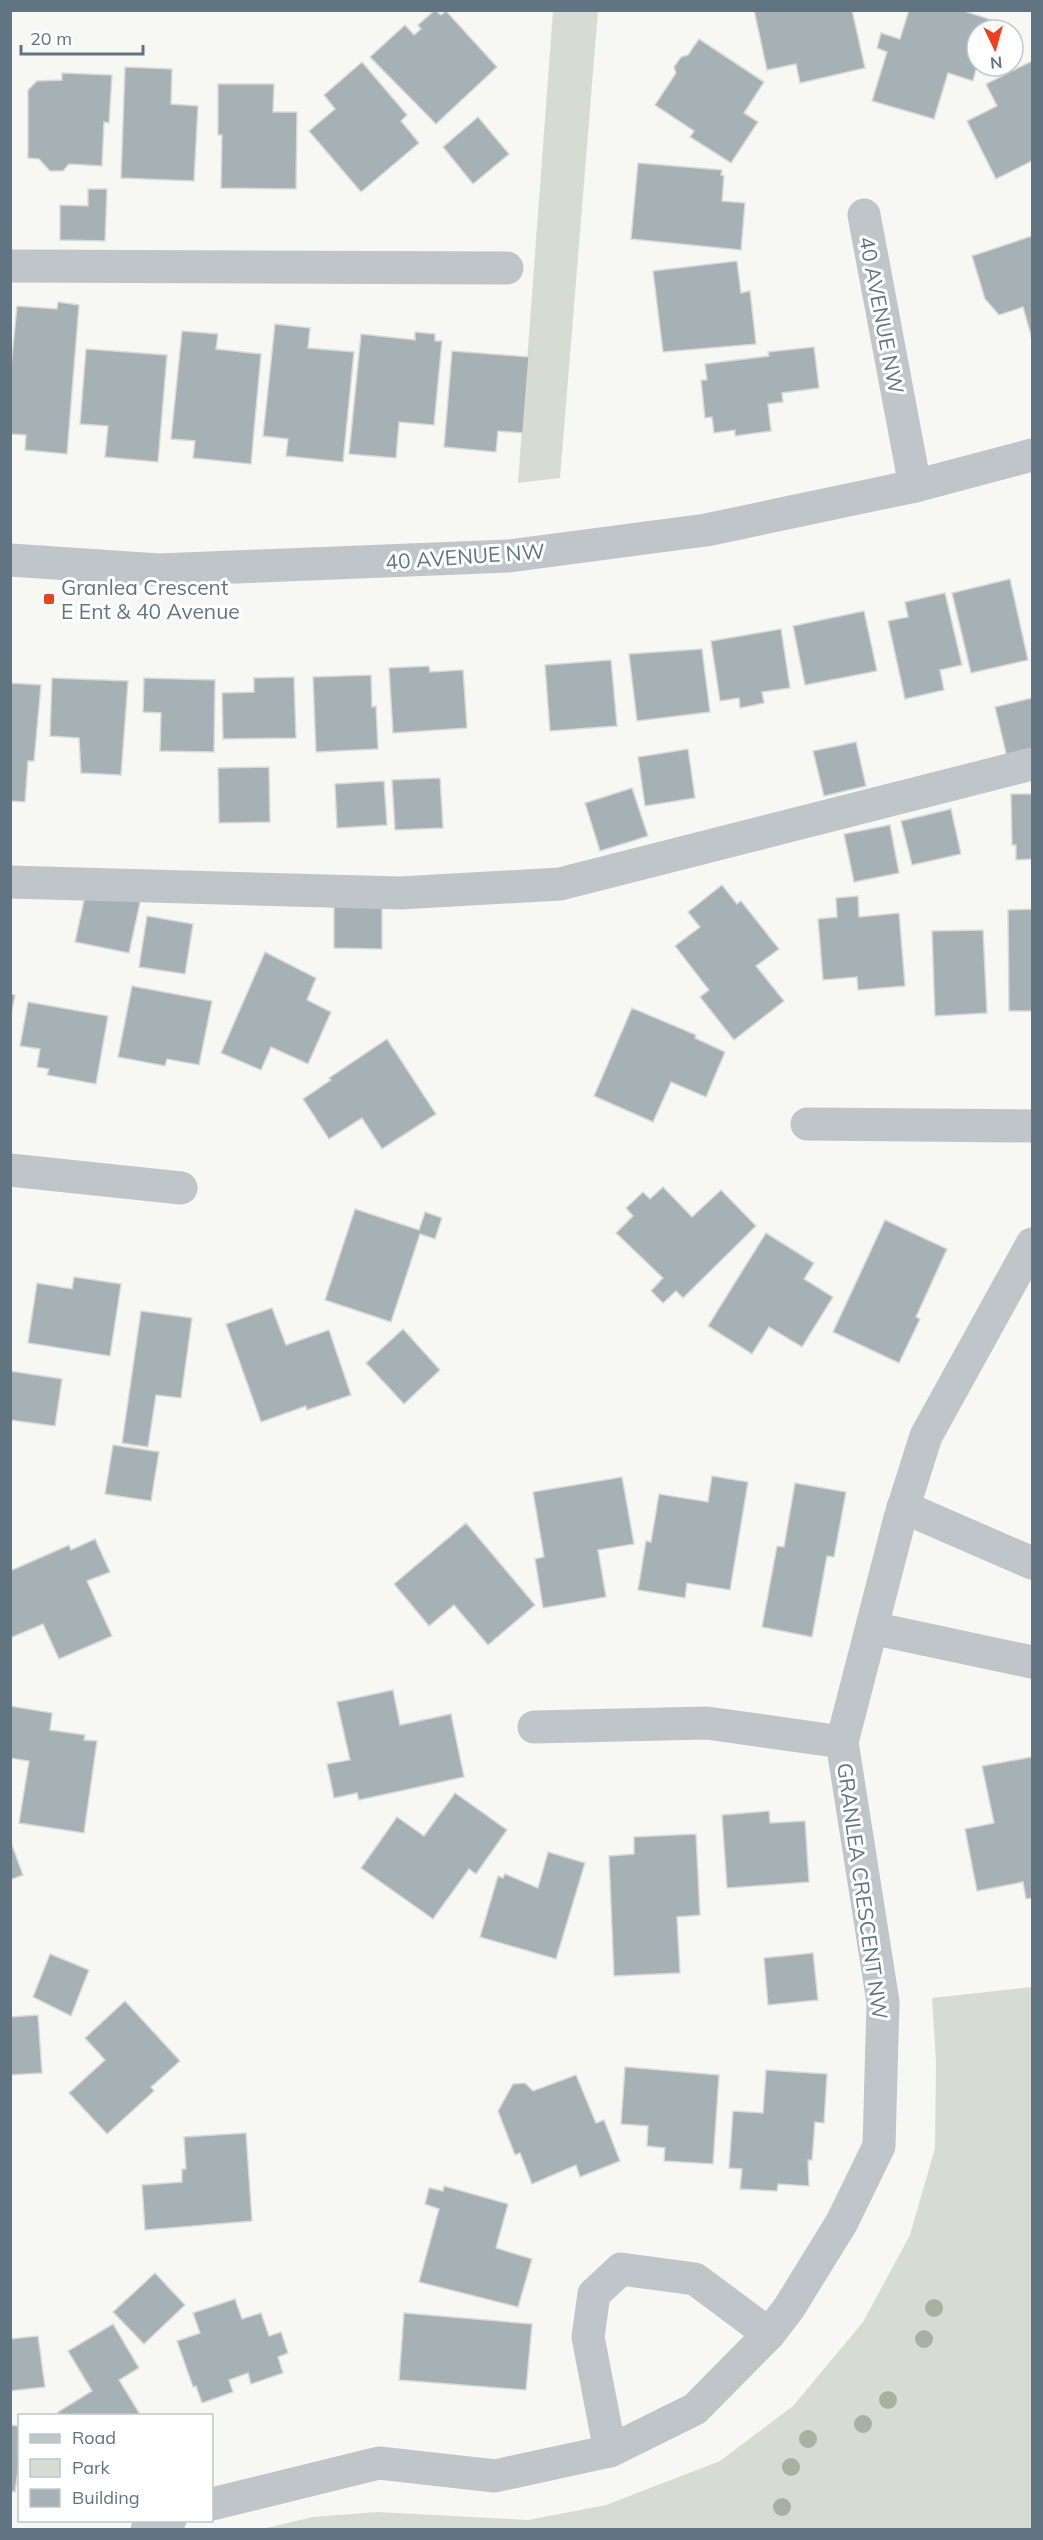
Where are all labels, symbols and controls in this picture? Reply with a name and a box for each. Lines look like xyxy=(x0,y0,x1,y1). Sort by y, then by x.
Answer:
scale bar xyxy=(21,18,142,56)
north arrow xyxy=(965,18,1025,78)
text: 20 m xyxy=(30,27,72,50)
text: N xyxy=(989,52,1003,73)
street label: 40 AVENUE NW xyxy=(854,234,910,396)
street label: 40 AVENUE NW xyxy=(384,537,546,575)
place label: Granlea Crescent E Ent & 40 Avenue xyxy=(61,574,240,624)
marker: Granlea Crescent E Ent & 40 Avenue xyxy=(42,592,56,606)
street label: GRANLEA CRESCENT NW xyxy=(832,1761,894,2021)
legend xyxy=(18,2414,213,2522)
text: Road xyxy=(72,2426,116,2449)
text: Park xyxy=(72,2456,111,2479)
text: Building xyxy=(72,2486,140,2509)

